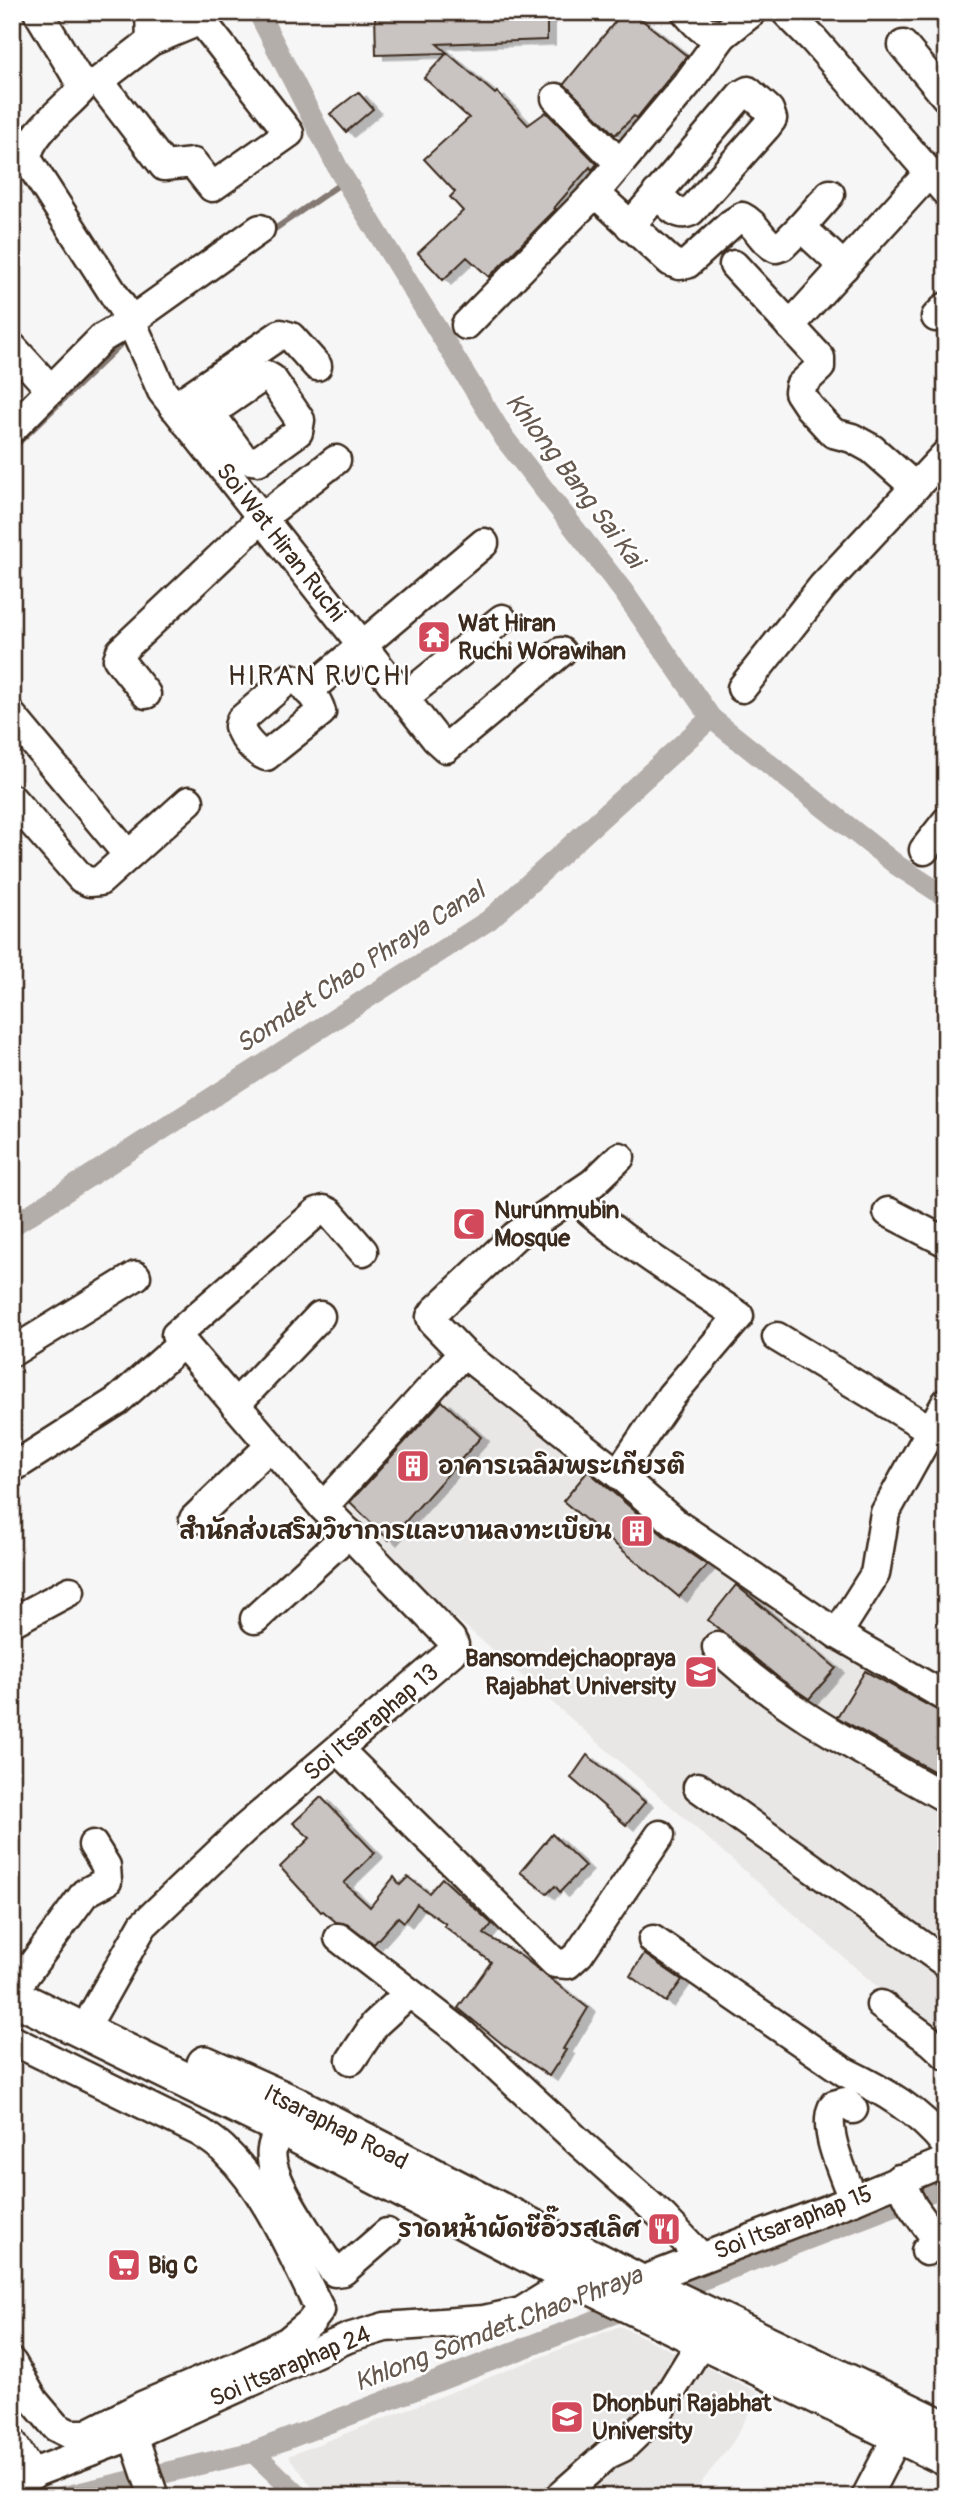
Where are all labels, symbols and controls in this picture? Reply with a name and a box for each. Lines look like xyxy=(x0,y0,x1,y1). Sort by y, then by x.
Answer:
water label: Khlong Bang Sai Kai xyxy=(498,387,653,578)
street label: Soi Wat Hiran Ruchi xyxy=(210,457,352,627)
place label: Wat Hiran Ruchi Worawihan xyxy=(458,609,626,666)
temple icon: Wat Hiran Ruchi Worawihan xyxy=(415,618,453,656)
district label: HIRAN RUCHI xyxy=(228,659,412,694)
water label: Somdet Chao Phraya Canal xyxy=(230,874,493,1060)
place label: Nurunmubin Mosque xyxy=(494,1196,619,1253)
mosque icon: Nurunmubin Mosque xyxy=(450,1205,488,1243)
building icon: อาคารเฉลิมพระเกียรติ xyxy=(394,1447,432,1485)
place label: อาคารเฉลิมพระเกียรติ xyxy=(438,1450,685,1481)
building icon: สำนักส่งเสริมวิชาการและงานลงทะเบียน xyxy=(618,1512,656,1550)
place label: สำนักส่งเสริมวิชาการและงานลงทะเบียน xyxy=(179,1514,612,1546)
place label: Bansomdejchaopraya Rajabhat University xyxy=(465,1644,677,1701)
school or university icon: Bansomdejchaopraya Rajabhat University xyxy=(682,1653,720,1691)
street label: Soi Itsaraphap 13 xyxy=(298,1657,445,1787)
street label: Itsaraphap Road xyxy=(259,2079,413,2176)
street label: Soi Itsaraphap 15 xyxy=(710,2179,876,2266)
place label: ราดหน้าผัดซีอิ๊วรสเลิศ xyxy=(398,2205,642,2244)
restaurant icon: ราดหน้าผัดซีอิ๊วรสเลิศ xyxy=(645,2210,683,2248)
supermarket icon: Big C xyxy=(105,2246,143,2284)
place label: Big C xyxy=(148,2251,198,2280)
water label: Khlong Somdet Chao Phraya xyxy=(350,2259,649,2399)
street label: Soi Itsaraphap 24 xyxy=(205,2319,375,2413)
place label: Dhonburi Rajabhat University xyxy=(592,2389,773,2446)
school or university icon: Dhonburi Rajabhat University xyxy=(548,2398,586,2436)

